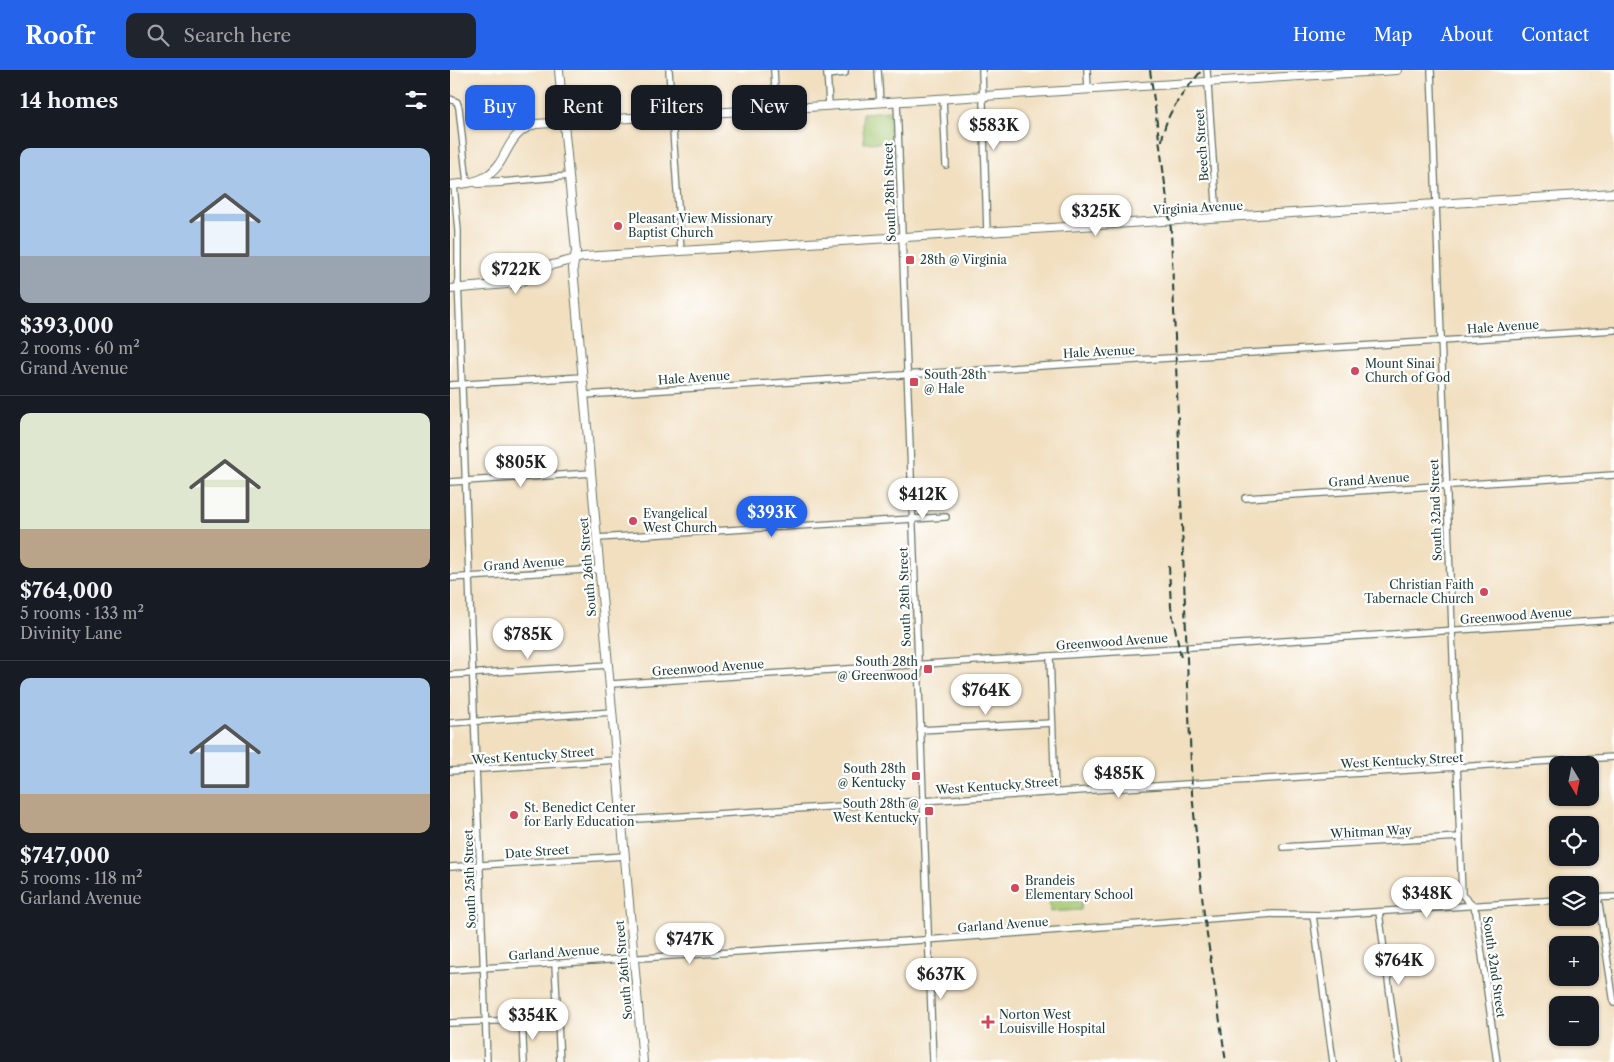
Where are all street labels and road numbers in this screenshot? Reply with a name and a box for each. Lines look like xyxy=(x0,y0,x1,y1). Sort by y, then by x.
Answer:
street label: Beech Street xyxy=(1191,107,1212,182)
street label: South 28th Street xyxy=(880,141,899,242)
street label: Virginia Avenue xyxy=(1152,198,1244,217)
street label: Hale Avenue xyxy=(1466,316,1540,337)
street label: Hale Avenue xyxy=(1063,342,1136,361)
street label: Hale Avenue xyxy=(657,367,731,388)
street label: South 32nd Street xyxy=(1426,458,1445,561)
street label: Grand Avenue xyxy=(1328,469,1410,490)
street label: South 26th Street xyxy=(576,516,599,617)
street label: South 28th Street xyxy=(895,546,914,647)
street label: Grand Avenue xyxy=(483,553,565,574)
street label: Greenwood Avenue xyxy=(1459,604,1573,627)
street label: Greenwood Avenue xyxy=(1055,630,1169,653)
street label: Greenwood Avenue xyxy=(651,656,765,679)
street label: West Kentucky Street xyxy=(470,744,596,767)
street label: West Kentucky Street xyxy=(1339,750,1464,771)
street label: West Kentucky Street xyxy=(934,774,1060,797)
street label: Whitman Way xyxy=(1329,822,1412,841)
street label: South 25th Street xyxy=(460,828,479,929)
street label: Date Street xyxy=(504,842,570,861)
street label: Garland Avenue xyxy=(957,914,1049,935)
street label: South 32nd Street xyxy=(1480,915,1509,1019)
street label: South 26th Street xyxy=(612,919,635,1020)
street label: Garland Avenue xyxy=(508,942,600,963)

